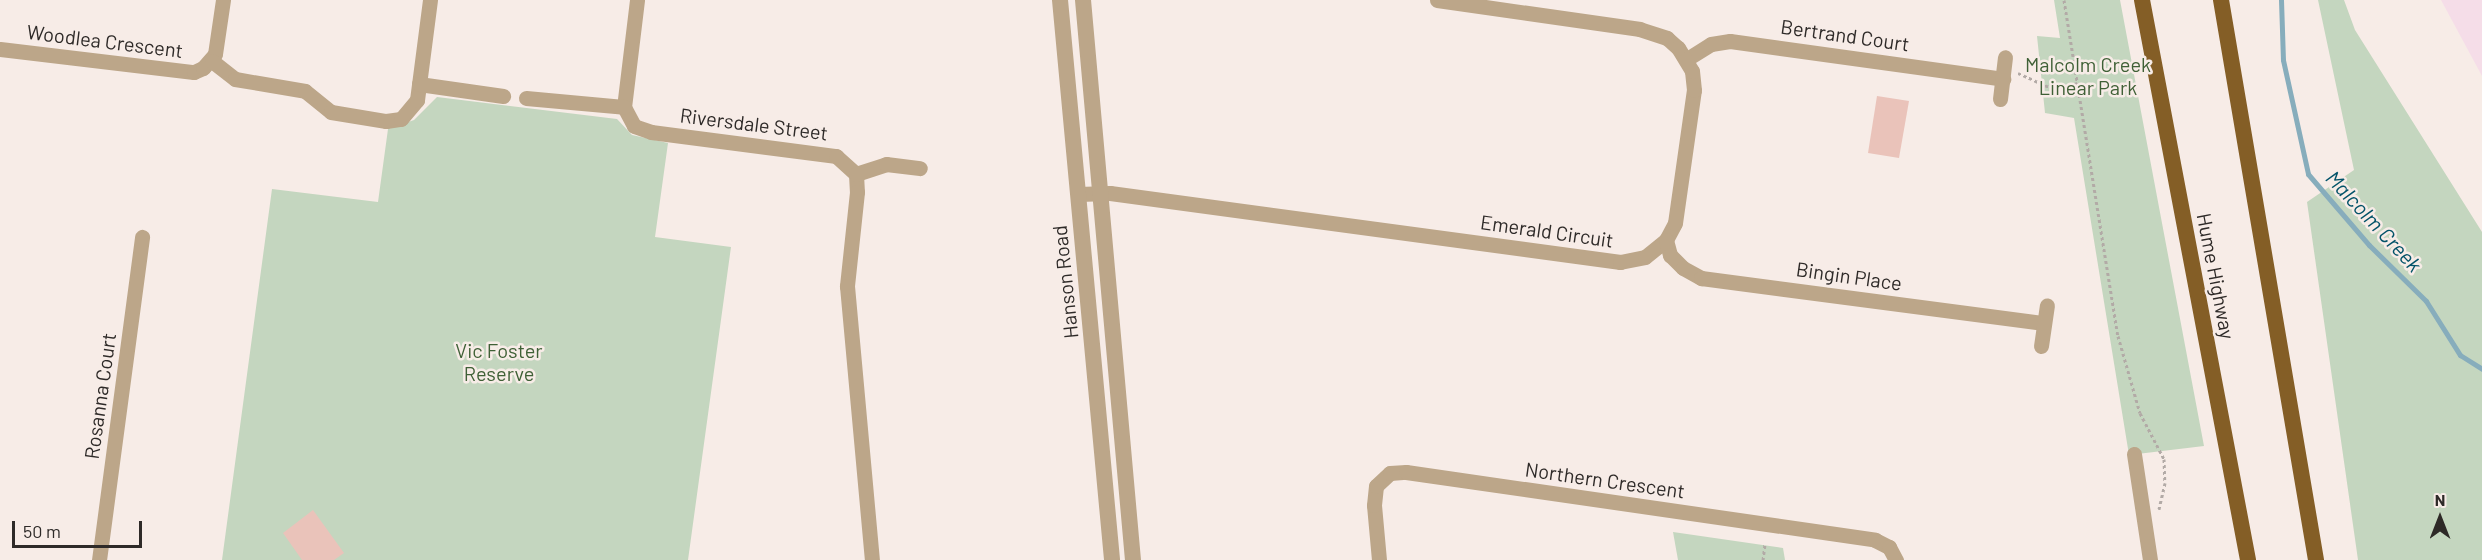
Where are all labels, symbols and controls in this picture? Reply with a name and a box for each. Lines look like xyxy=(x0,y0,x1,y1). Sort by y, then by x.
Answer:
street label: Bertrand Court xyxy=(1779,14,1911,56)
street label: Woodlea Crescent xyxy=(26,20,184,62)
park label: Malcolm Creek Linear Park xyxy=(2025,52,2151,99)
street label: Riversdale Street xyxy=(679,103,829,145)
water label: Malcolm Creek xyxy=(2321,165,2427,277)
street label: Emerald Circuit xyxy=(1479,210,1615,252)
street label: Hume Highway xyxy=(2192,211,2240,341)
street label: Hanson Road xyxy=(1047,224,1083,340)
street label: Bingin Place xyxy=(1795,257,1903,295)
street label: Rosanna Court xyxy=(79,331,121,461)
park label: Vic Foster Reserve xyxy=(455,338,543,385)
street label: Northern Crescent xyxy=(1524,457,1686,503)
north arrow xyxy=(2410,488,2470,548)
text: N xyxy=(2435,490,2445,509)
scale bar xyxy=(15,509,146,547)
text: 50 m xyxy=(23,520,61,542)

